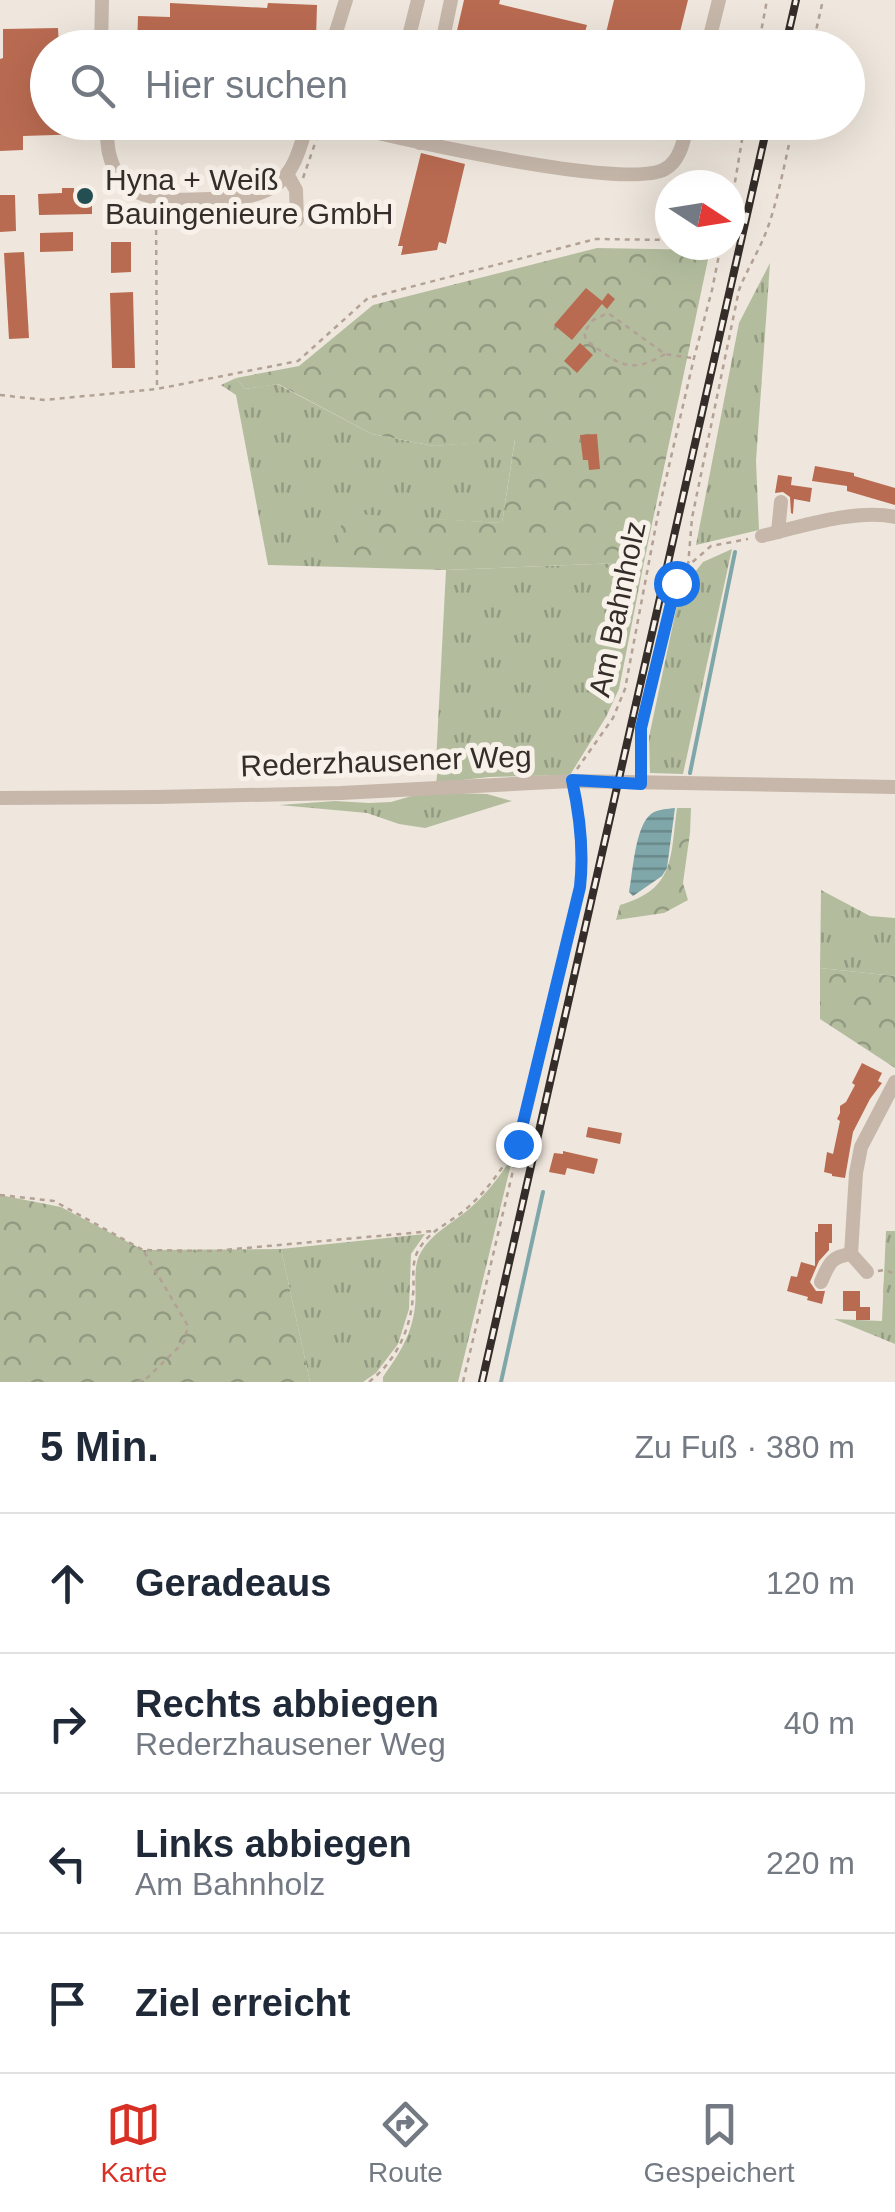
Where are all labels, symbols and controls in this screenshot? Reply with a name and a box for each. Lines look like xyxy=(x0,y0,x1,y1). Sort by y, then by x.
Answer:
search box xyxy=(30,30,865,140)
icon: search xyxy=(65,58,120,113)
text: Hier suchen xyxy=(145,64,348,106)
place label: Hyna + Weiß Bauingenieure GmbH xyxy=(105,163,394,230)
north arrow xyxy=(655,170,745,260)
marker: Hyna + Weiß Bauingenieure GmbH xyxy=(74,185,96,207)
street label: Am Bahnholz xyxy=(582,518,652,700)
route start xyxy=(654,561,700,607)
street label: Rederzhausener Weg xyxy=(240,739,532,783)
route end xyxy=(496,1122,542,1168)
text: 5 Min. xyxy=(40,1423,159,1470)
text: Zu Fuß · 380 m xyxy=(635,1429,855,1465)
icon: ahead xyxy=(40,1556,95,1611)
text: Geradeaus xyxy=(135,1562,331,1604)
text: 120 m xyxy=(766,1565,855,1601)
text: Rechts abbiegen xyxy=(135,1683,439,1725)
icon: right xyxy=(40,1696,95,1751)
text: 40 m xyxy=(784,1705,855,1741)
text: Rederzhausener Weg xyxy=(135,1726,446,1762)
text: Links abbiegen xyxy=(135,1823,412,1865)
icon: left xyxy=(40,1836,95,1891)
text: 220 m xyxy=(766,1845,855,1881)
text: Am Bahnholz xyxy=(135,1866,325,1902)
icon: arrive xyxy=(40,1976,95,2031)
text: Ziel erreicht xyxy=(135,1982,350,2024)
tab: Karte xyxy=(100,2097,167,2189)
tab: Route xyxy=(368,2097,443,2189)
tab: Gespeichert xyxy=(644,2097,795,2189)

